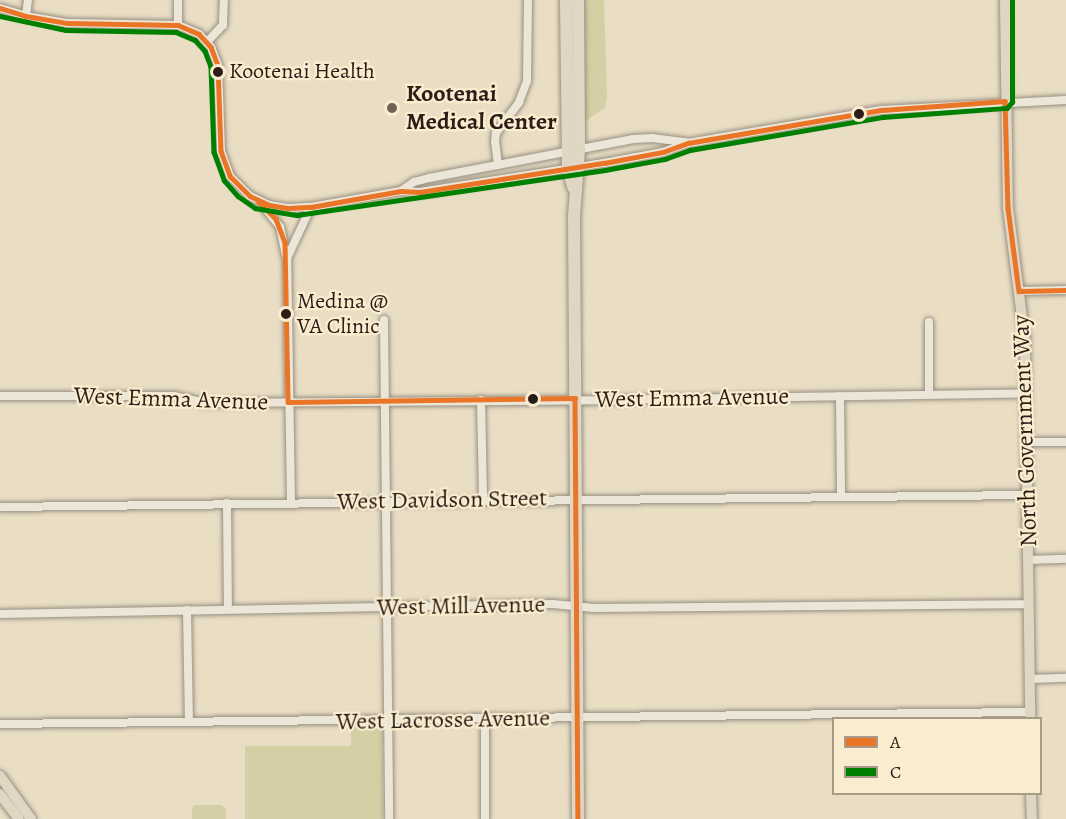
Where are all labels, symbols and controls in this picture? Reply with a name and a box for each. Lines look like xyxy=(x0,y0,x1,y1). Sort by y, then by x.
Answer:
place label: Kootenai Health xyxy=(229,59,375,85)
marker: Kootenai Health xyxy=(212,66,224,78)
place label: Kootenai Medical Center xyxy=(406,80,557,136)
marker: Kootenai Medical Center xyxy=(383,99,401,117)
unlabelled marker xyxy=(853,108,865,120)
place label: Medina @ VA Clinic xyxy=(297,288,388,340)
marker: Medina @ VA Clinic xyxy=(280,308,292,320)
street label: North Government Way xyxy=(1007,314,1043,548)
street label: West Emma Avenue xyxy=(73,381,269,417)
street label: West Emma Avenue xyxy=(595,382,789,414)
unlabelled marker xyxy=(527,393,539,405)
street label: West Davidson Street xyxy=(337,484,547,516)
street label: West Mill Avenue xyxy=(377,590,545,622)
street label: West Lacrosse Avenue xyxy=(336,704,550,736)
legend xyxy=(832,717,1042,795)
text: A xyxy=(890,730,901,754)
text: C xyxy=(890,760,901,784)

